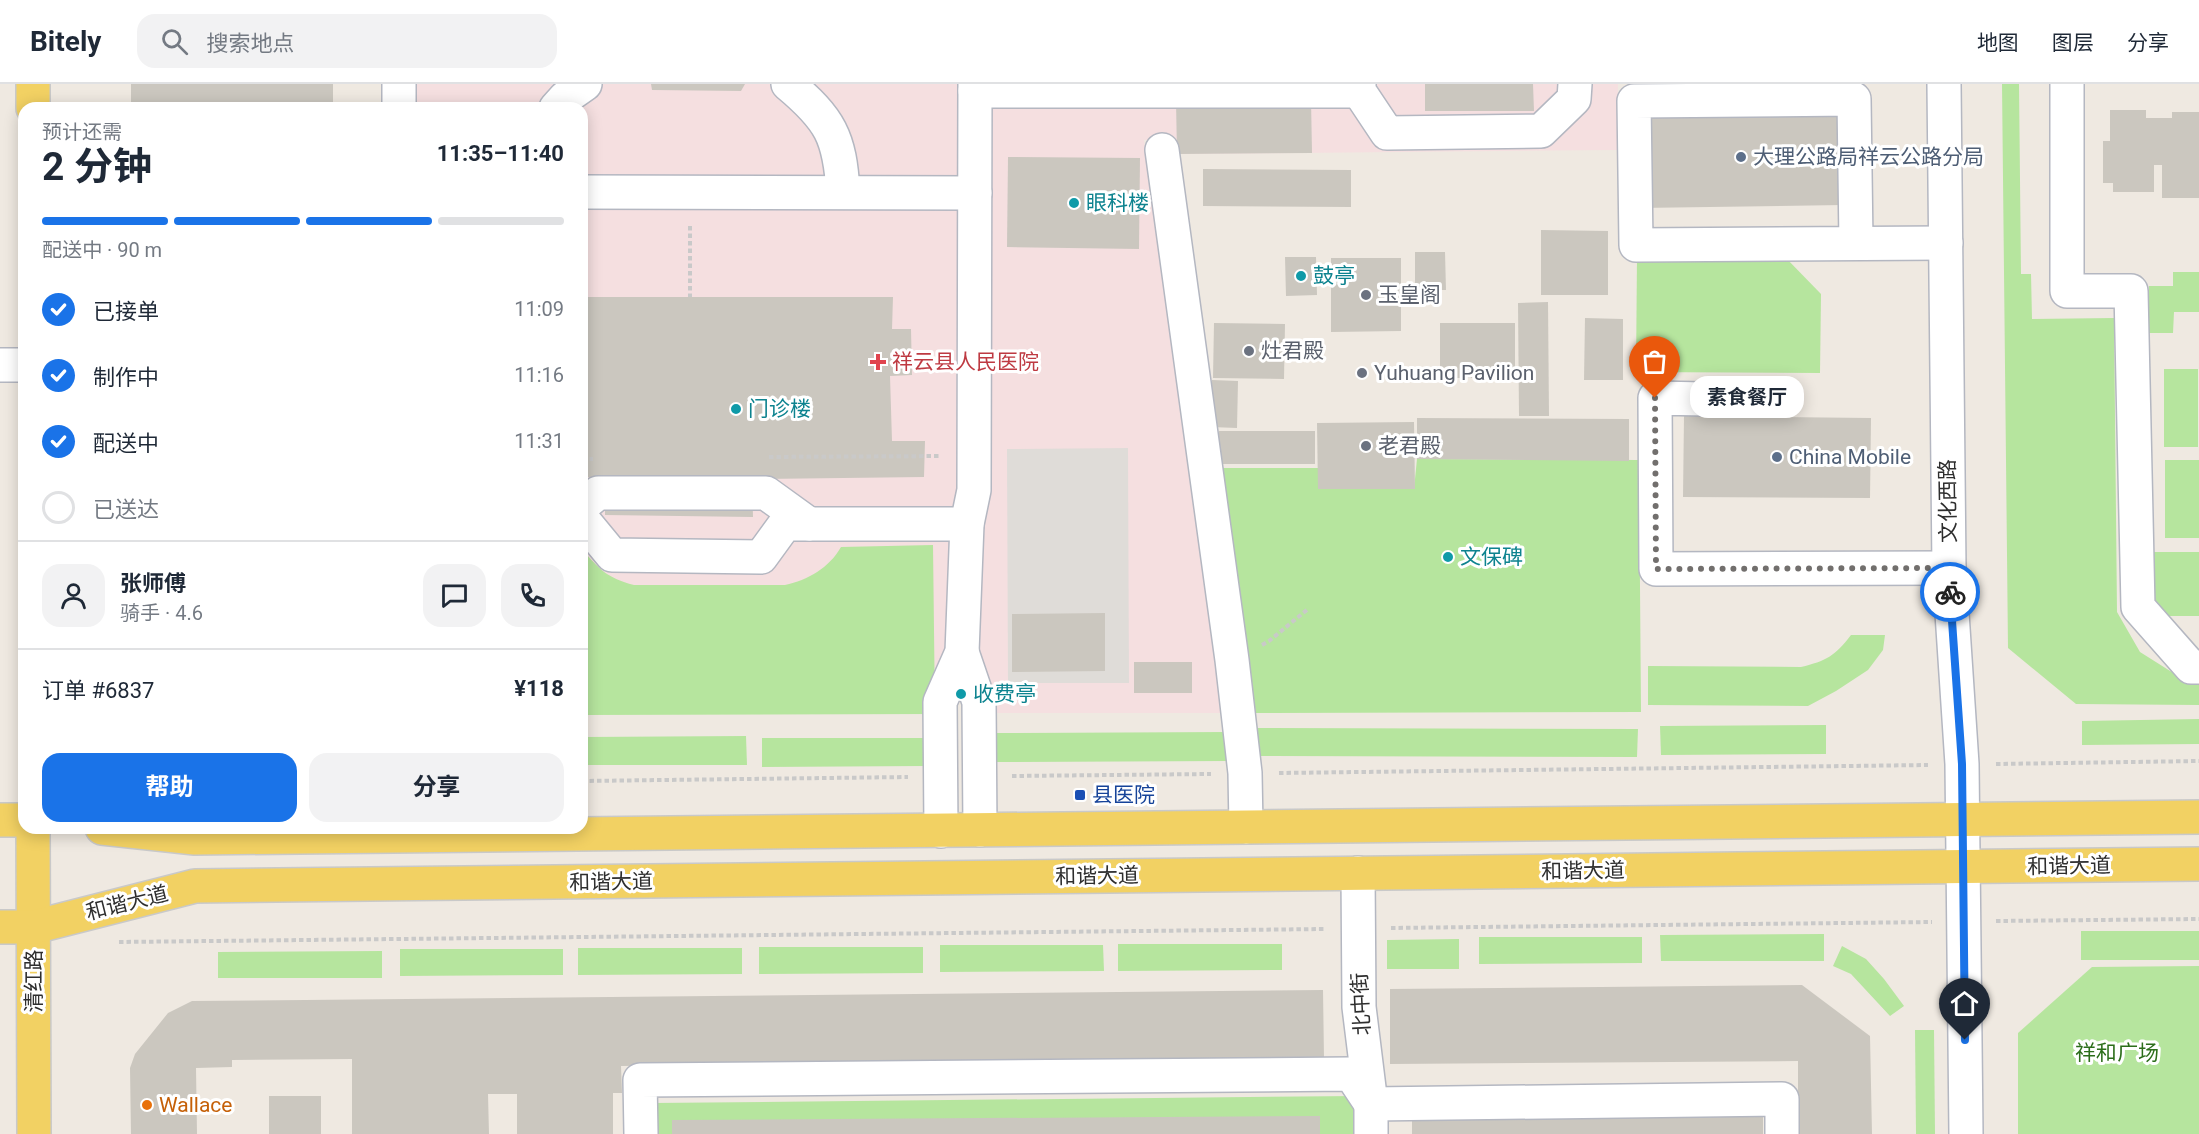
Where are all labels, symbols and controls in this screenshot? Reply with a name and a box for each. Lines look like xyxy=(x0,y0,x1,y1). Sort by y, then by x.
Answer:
search box xyxy=(137,14,557,68)
text: Bitely xyxy=(30,25,101,58)
icon: search xyxy=(158,25,191,58)
text: 搜索地点 xyxy=(206,31,294,56)
text: 地图 xyxy=(1977,31,2019,55)
text: 图层 xyxy=(2052,31,2094,55)
text: 分享 xyxy=(2127,31,2169,55)
text: 预计还需 xyxy=(42,120,122,144)
text: 11:35–11:40 xyxy=(437,141,564,166)
text: 2 分钟 xyxy=(42,144,152,190)
place label: 大理公路局祥云公路分局 xyxy=(1753,145,1984,169)
marker: 大理公路局祥云公路分局 xyxy=(1734,150,1748,164)
place label: 眼科楼 xyxy=(1086,191,1149,215)
marker: 眼科楼 xyxy=(1067,196,1081,210)
text: 配送中 · 90 m xyxy=(42,238,162,262)
place label: 鼓亭 xyxy=(1313,264,1355,288)
marker: 鼓亭 xyxy=(1294,269,1308,283)
place label: 玉皇阁 xyxy=(1378,283,1441,307)
marker: 玉皇阁 xyxy=(1359,288,1373,302)
icon: check xyxy=(42,293,75,326)
text: 11:09 xyxy=(514,297,564,321)
text: 已接单 xyxy=(93,299,159,324)
pin xyxy=(1629,336,1680,398)
place label: 灶君殿 xyxy=(1261,339,1324,363)
marker: 灶君殿 xyxy=(1242,344,1256,358)
icon: bag xyxy=(1638,345,1671,378)
place label: 祥云县人民医院 xyxy=(892,350,1039,374)
marker: 祥云县人民医院 xyxy=(869,353,887,371)
icon: check xyxy=(42,359,75,392)
place label: Yuhuang Pavilion xyxy=(1374,361,1534,385)
text: 11:16 xyxy=(514,363,564,387)
text: 制作中 xyxy=(93,365,159,390)
marker: Yuhuang Pavilion xyxy=(1355,366,1369,380)
callout: 素食餐厅 xyxy=(1691,377,1805,419)
text: 素食餐厅 xyxy=(1707,385,1787,409)
place label: 门诊楼 xyxy=(748,397,811,421)
marker: 门诊楼 xyxy=(729,402,743,416)
icon: check xyxy=(42,425,75,458)
text: 11:31 xyxy=(514,429,564,453)
text: 配送中 xyxy=(93,431,159,456)
place label: 老君殿 xyxy=(1378,434,1441,458)
marker: 老君殿 xyxy=(1359,439,1373,453)
place label: China Mobile xyxy=(1789,445,1911,469)
marker: China Mobile xyxy=(1770,450,1784,464)
street label: 文化西路 xyxy=(1935,459,1961,543)
text: 已送达 xyxy=(93,497,159,522)
place label: 文保碑 xyxy=(1460,545,1523,569)
marker: 文保碑 xyxy=(1441,550,1455,564)
courier xyxy=(1920,562,1980,622)
button: person xyxy=(42,564,105,627)
button: chat xyxy=(423,564,486,627)
button: phone xyxy=(501,564,564,627)
text: 张师傅 xyxy=(120,571,186,596)
icon: bike xyxy=(1934,576,1967,609)
text: 骑手 · 4.6 xyxy=(120,601,203,625)
text: ¥118 xyxy=(514,676,564,701)
text: 订单 #6837 xyxy=(42,678,154,703)
place label: 收费亭 xyxy=(973,682,1036,706)
marker: 收费亭 xyxy=(954,687,968,701)
button: 帮助 xyxy=(42,753,297,822)
button: 分享 xyxy=(309,753,564,822)
place label: 县医院 xyxy=(1092,783,1155,807)
marker: 县医院 xyxy=(1073,788,1087,802)
street label: 和谐大道 xyxy=(2027,853,2111,879)
street label: 和谐大道 xyxy=(1541,858,1625,884)
street label: 和谐大道 xyxy=(1055,863,1139,889)
street label: 和谐大道 xyxy=(569,869,653,895)
street label: 和谐大道 xyxy=(83,881,171,925)
street label: 清红路 xyxy=(22,950,46,1013)
street label: 北中街 xyxy=(1347,972,1375,1036)
pin xyxy=(1939,978,1990,1040)
icon: home xyxy=(1948,987,1981,1020)
park label: 祥和广场 xyxy=(2075,1041,2159,1065)
place label: Wallace xyxy=(159,1093,232,1117)
marker: Wallace xyxy=(140,1098,154,1112)

